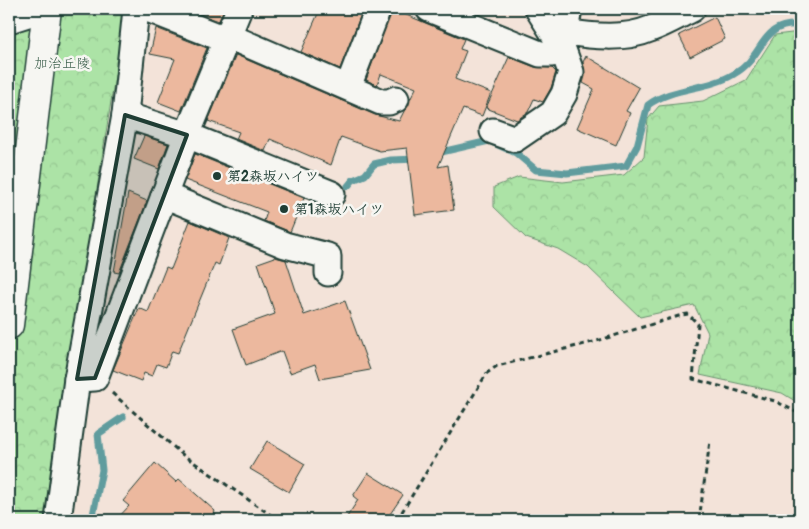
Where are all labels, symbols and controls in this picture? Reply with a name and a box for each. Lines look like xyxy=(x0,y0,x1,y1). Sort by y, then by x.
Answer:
park label: 加治丘陵 xyxy=(34,55,90,72)
place label: 第2森坂ハイツ xyxy=(227,168,319,185)
marker: 第2森坂ハイツ xyxy=(211,170,223,182)
place label: 第1森坂ハイツ xyxy=(294,201,383,218)
marker: 第1森坂ハイツ xyxy=(278,203,290,215)

